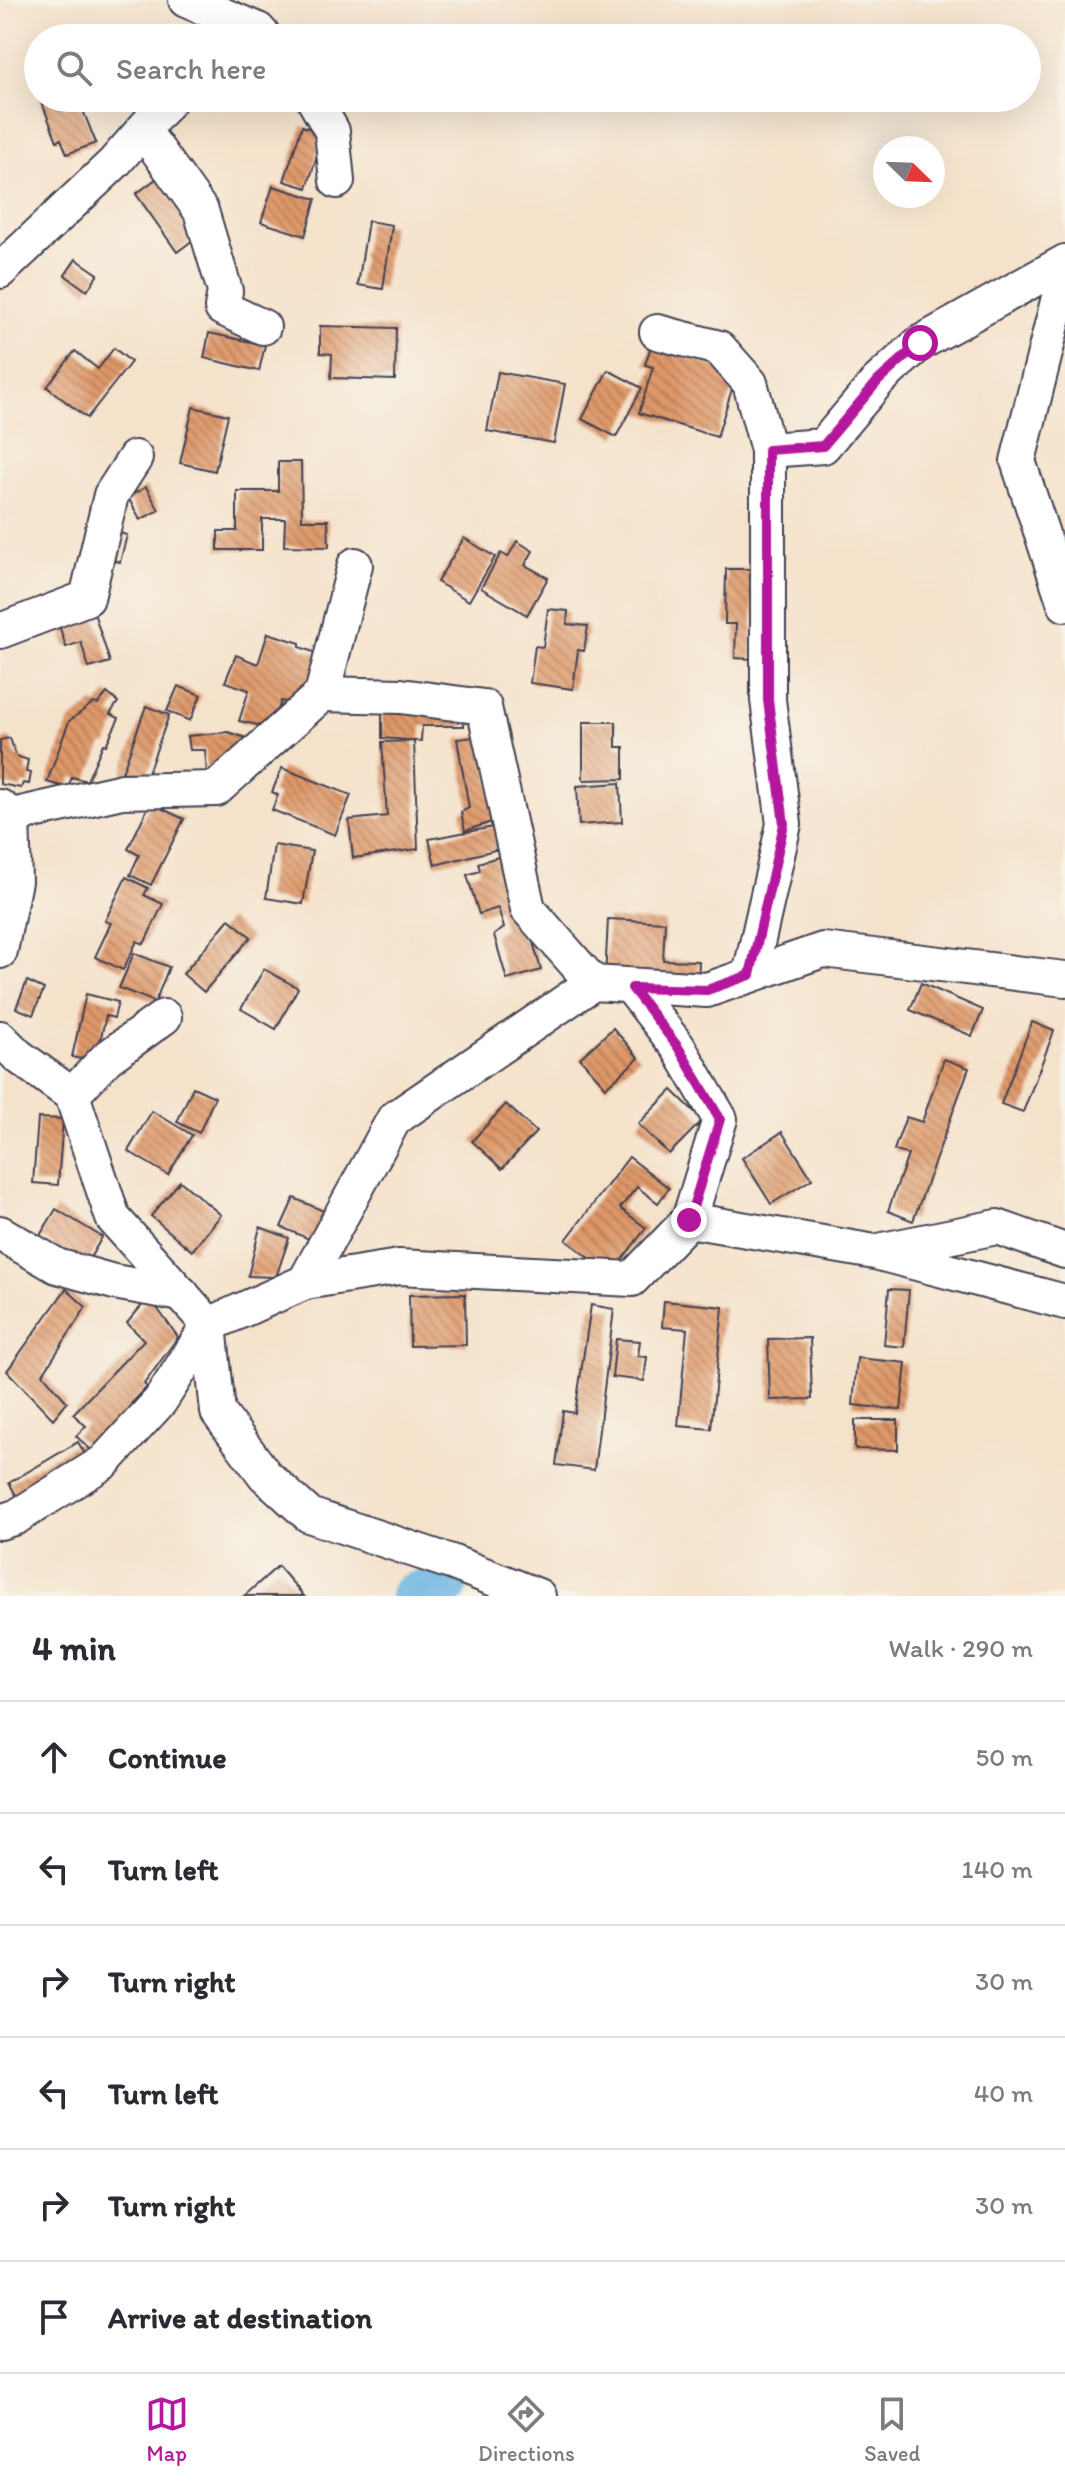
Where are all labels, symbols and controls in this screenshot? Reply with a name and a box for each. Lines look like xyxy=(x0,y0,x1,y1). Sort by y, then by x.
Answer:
search box xyxy=(24,24,1041,112)
icon: search xyxy=(52,46,96,90)
text: Search here xyxy=(116,50,266,87)
north arrow xyxy=(873,136,945,208)
route start xyxy=(902,325,938,361)
route end xyxy=(671,1202,707,1238)
text: 4 min xyxy=(32,1628,116,1669)
text: Walk · 290 m xyxy=(889,1632,1033,1664)
icon: ahead xyxy=(32,1735,76,1779)
text: Continue xyxy=(108,1739,227,1776)
text: 50 m xyxy=(976,1741,1033,1773)
icon: left xyxy=(32,1847,76,1891)
text: Turn left xyxy=(108,1851,219,1888)
text: 140 m xyxy=(962,1853,1033,1885)
icon: right xyxy=(32,1959,76,2003)
text: Turn right xyxy=(108,1963,236,2000)
text: 30 m xyxy=(975,1965,1033,1997)
icon: left xyxy=(32,2071,76,2115)
text: Turn left xyxy=(108,2075,219,2112)
text: 40 m xyxy=(974,2077,1033,2109)
icon: right xyxy=(32,2183,76,2227)
text: Turn right xyxy=(108,2187,236,2224)
text: 30 m xyxy=(975,2189,1033,2221)
icon: arrive xyxy=(32,2295,76,2339)
text: Arrive at destination xyxy=(108,2299,372,2336)
tab: Map xyxy=(145,2392,189,2467)
tab: Directions xyxy=(478,2392,575,2467)
tab: Saved xyxy=(864,2392,920,2467)

